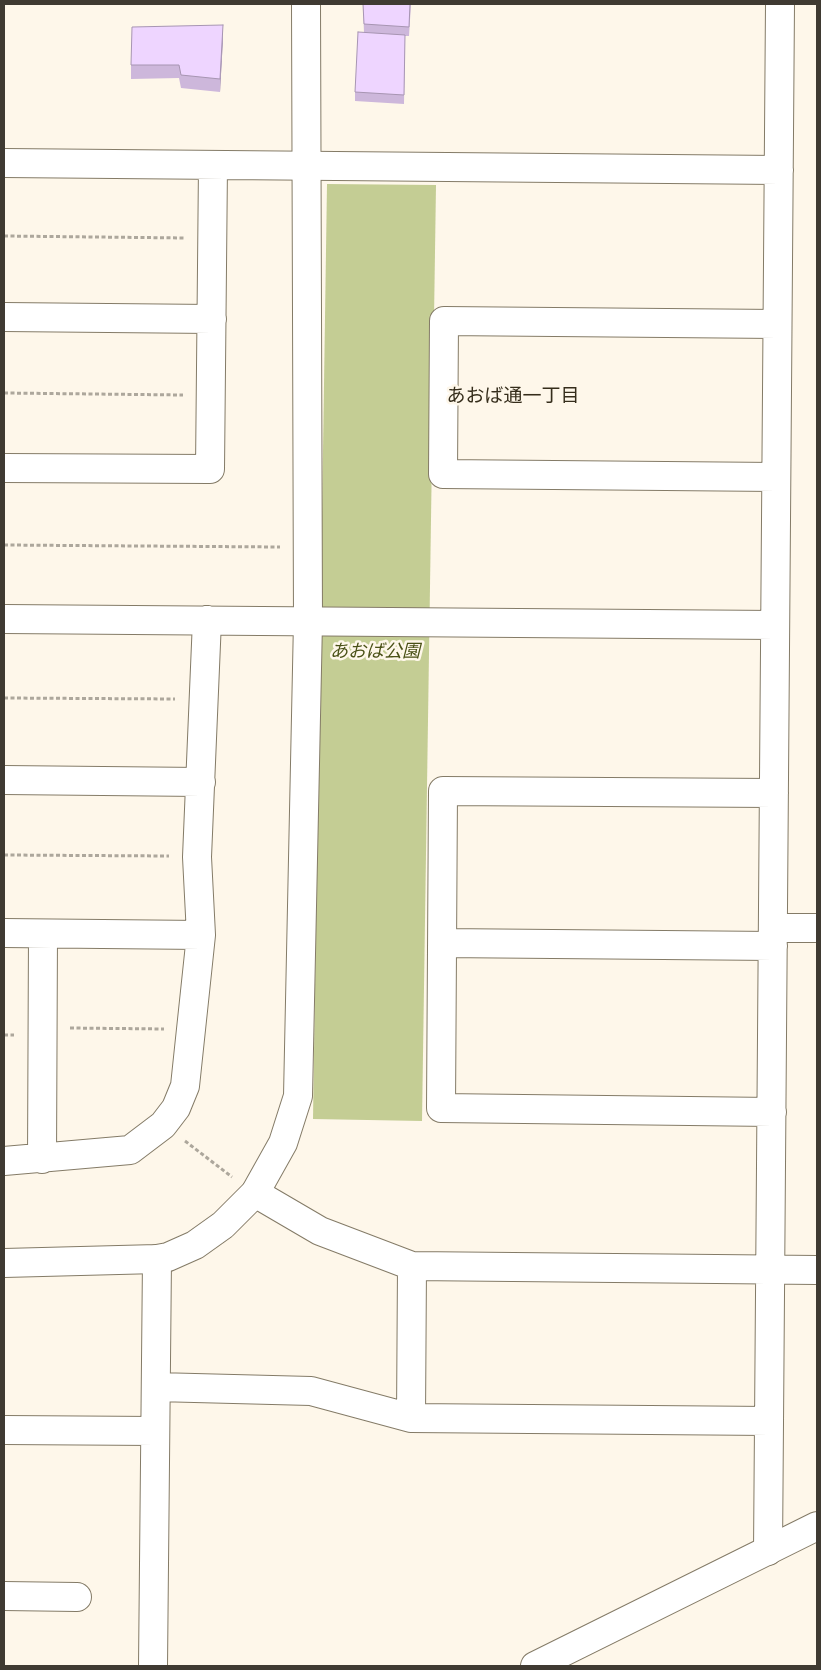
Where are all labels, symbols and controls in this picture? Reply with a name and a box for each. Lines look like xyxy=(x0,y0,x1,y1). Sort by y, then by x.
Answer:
district label: あおば通一丁目 xyxy=(447,386,579,408)
park label: あおば公園 xyxy=(330,641,420,663)

